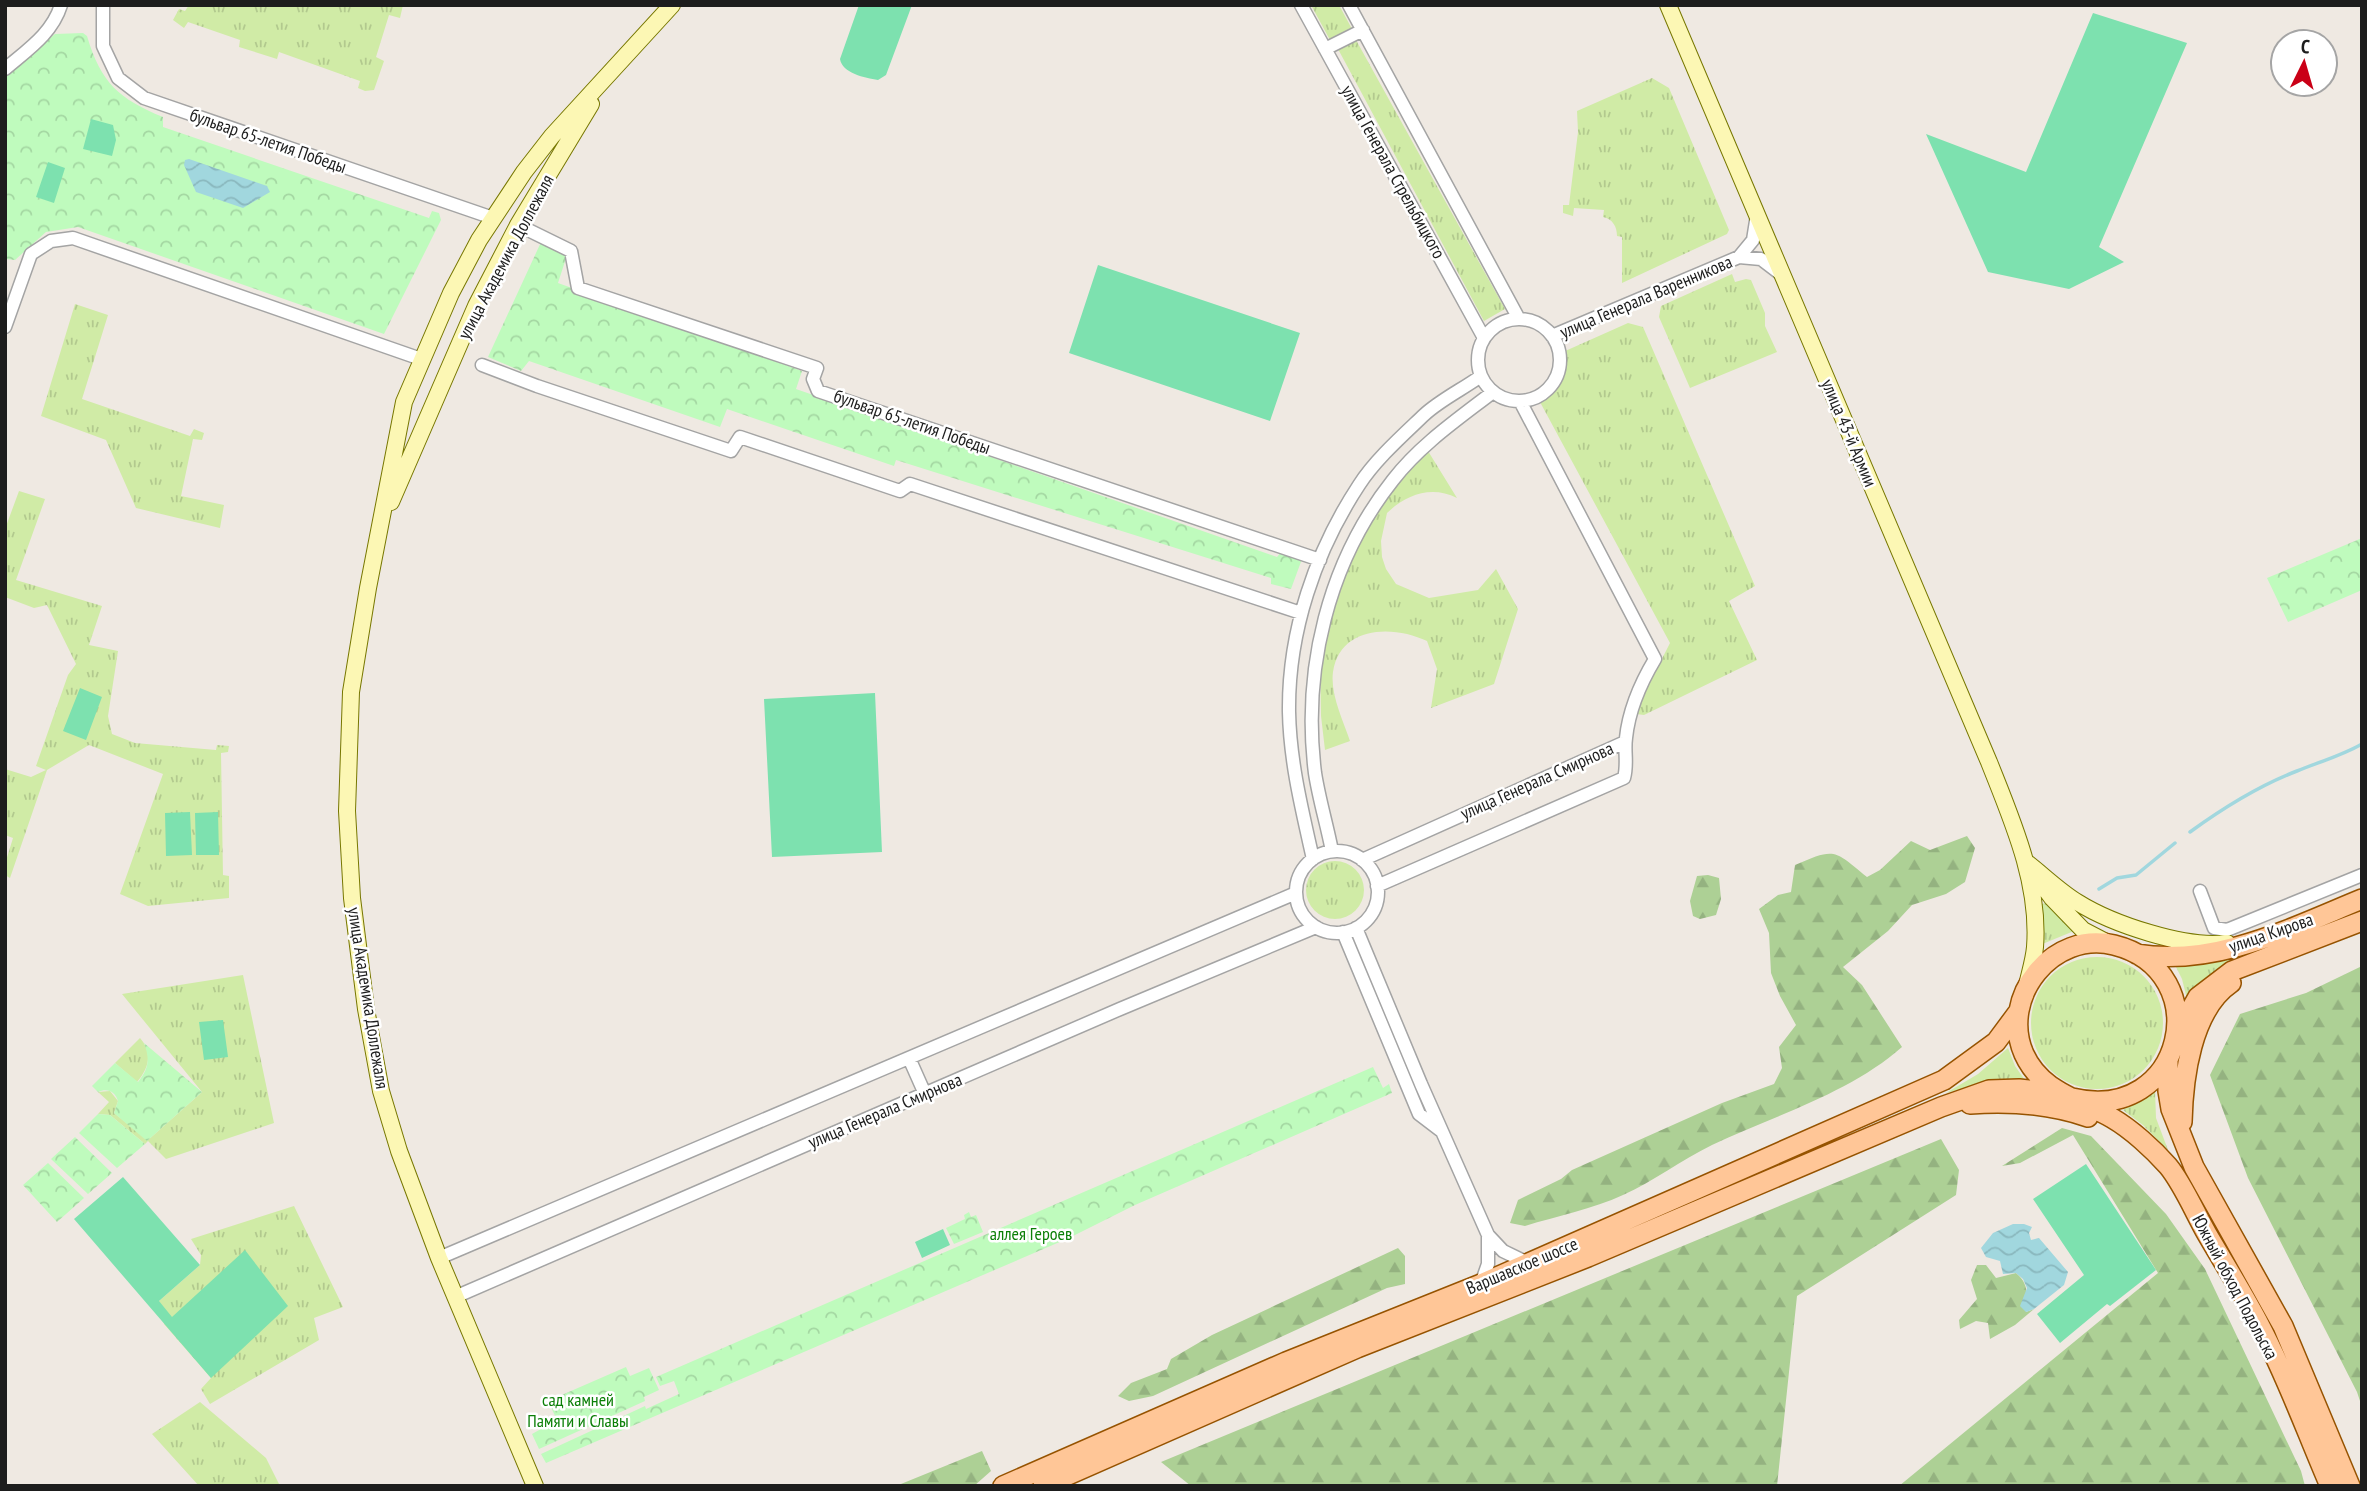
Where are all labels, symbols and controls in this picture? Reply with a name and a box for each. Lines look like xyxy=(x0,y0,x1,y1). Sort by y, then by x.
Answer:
north arrow xyxy=(2269,28,2339,98)
text: С xyxy=(2300,34,2311,58)
street label: улица Генерала Стрельбицкого xyxy=(1336,81,1451,263)
street label: бульвар 65-летия Победы xyxy=(187,103,350,178)
street label: улица Академика Доллежаля xyxy=(452,170,559,343)
street label: улица Генерала Варенникова xyxy=(1556,250,1736,343)
street label: улица 43-й Армии xyxy=(1816,375,1883,490)
street label: бульвар 65-летия Победы xyxy=(831,384,994,459)
street label: улица Генерала Смирнова xyxy=(1457,736,1617,825)
street label: улица Академика Доллежаля xyxy=(343,905,394,1090)
street label: улица Кирова xyxy=(2226,907,2316,958)
street label: улица Генерала Смирнова xyxy=(804,1068,965,1153)
street label: Южный обход Подольска xyxy=(2187,1210,2283,1363)
park label: аллея Героев xyxy=(990,1222,1072,1245)
street label: Варшавское шоссе xyxy=(1463,1232,1581,1299)
park label: сад камней Памяти и Славы xyxy=(527,1388,629,1432)

